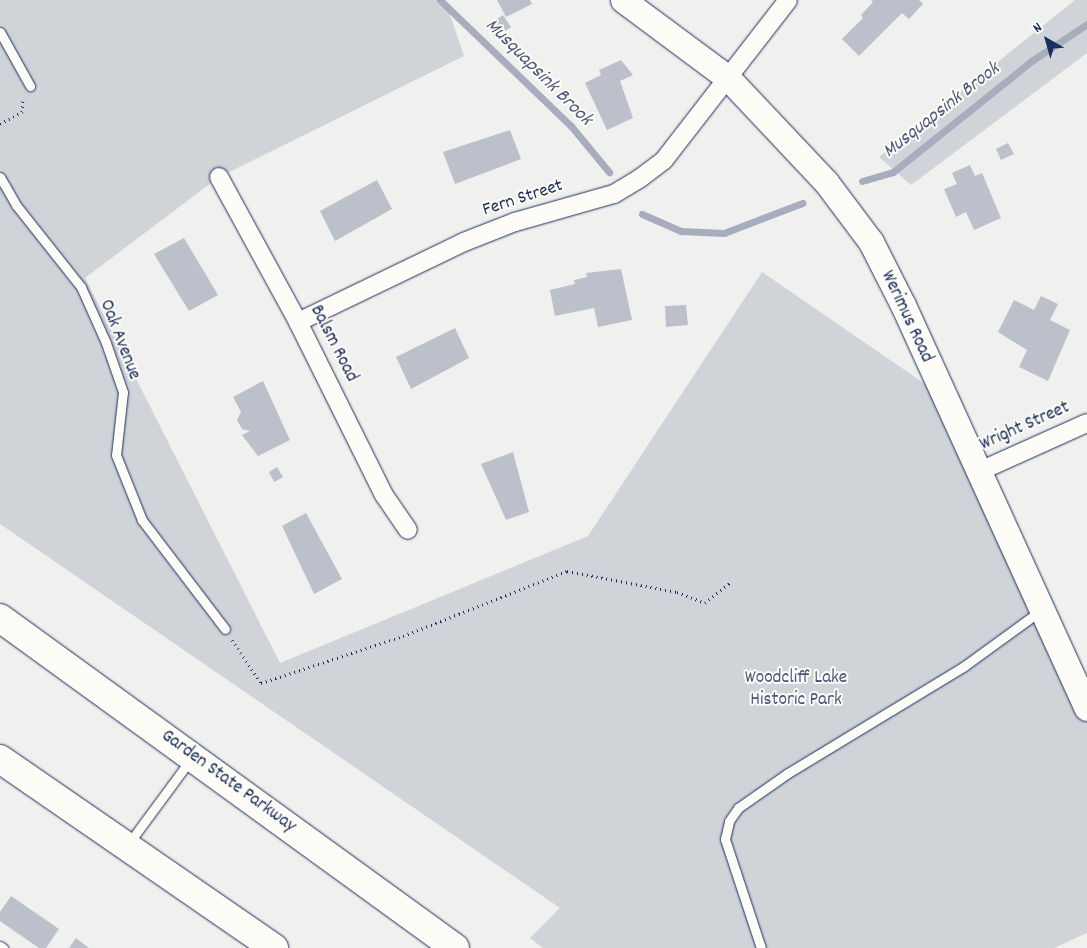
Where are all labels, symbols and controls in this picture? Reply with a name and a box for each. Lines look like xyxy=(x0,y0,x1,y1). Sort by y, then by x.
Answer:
water label: Musquapsink Brook xyxy=(479,14,597,132)
north arrow xyxy=(1022,15,1072,65)
text: N xyxy=(1029,18,1047,38)
water label: Musquapsink Brook xyxy=(879,58,1005,164)
street label: Fern Street xyxy=(480,175,566,223)
street label: Werimus Road xyxy=(875,267,937,367)
street label: Oak Avenue xyxy=(93,297,145,383)
street label: Balsm Road xyxy=(304,302,362,386)
street label: Wright Street xyxy=(977,397,1073,457)
park label: Woodcliff Lake Historic Park xyxy=(745,668,847,712)
street label: Garden State Parkway xyxy=(156,725,300,839)

